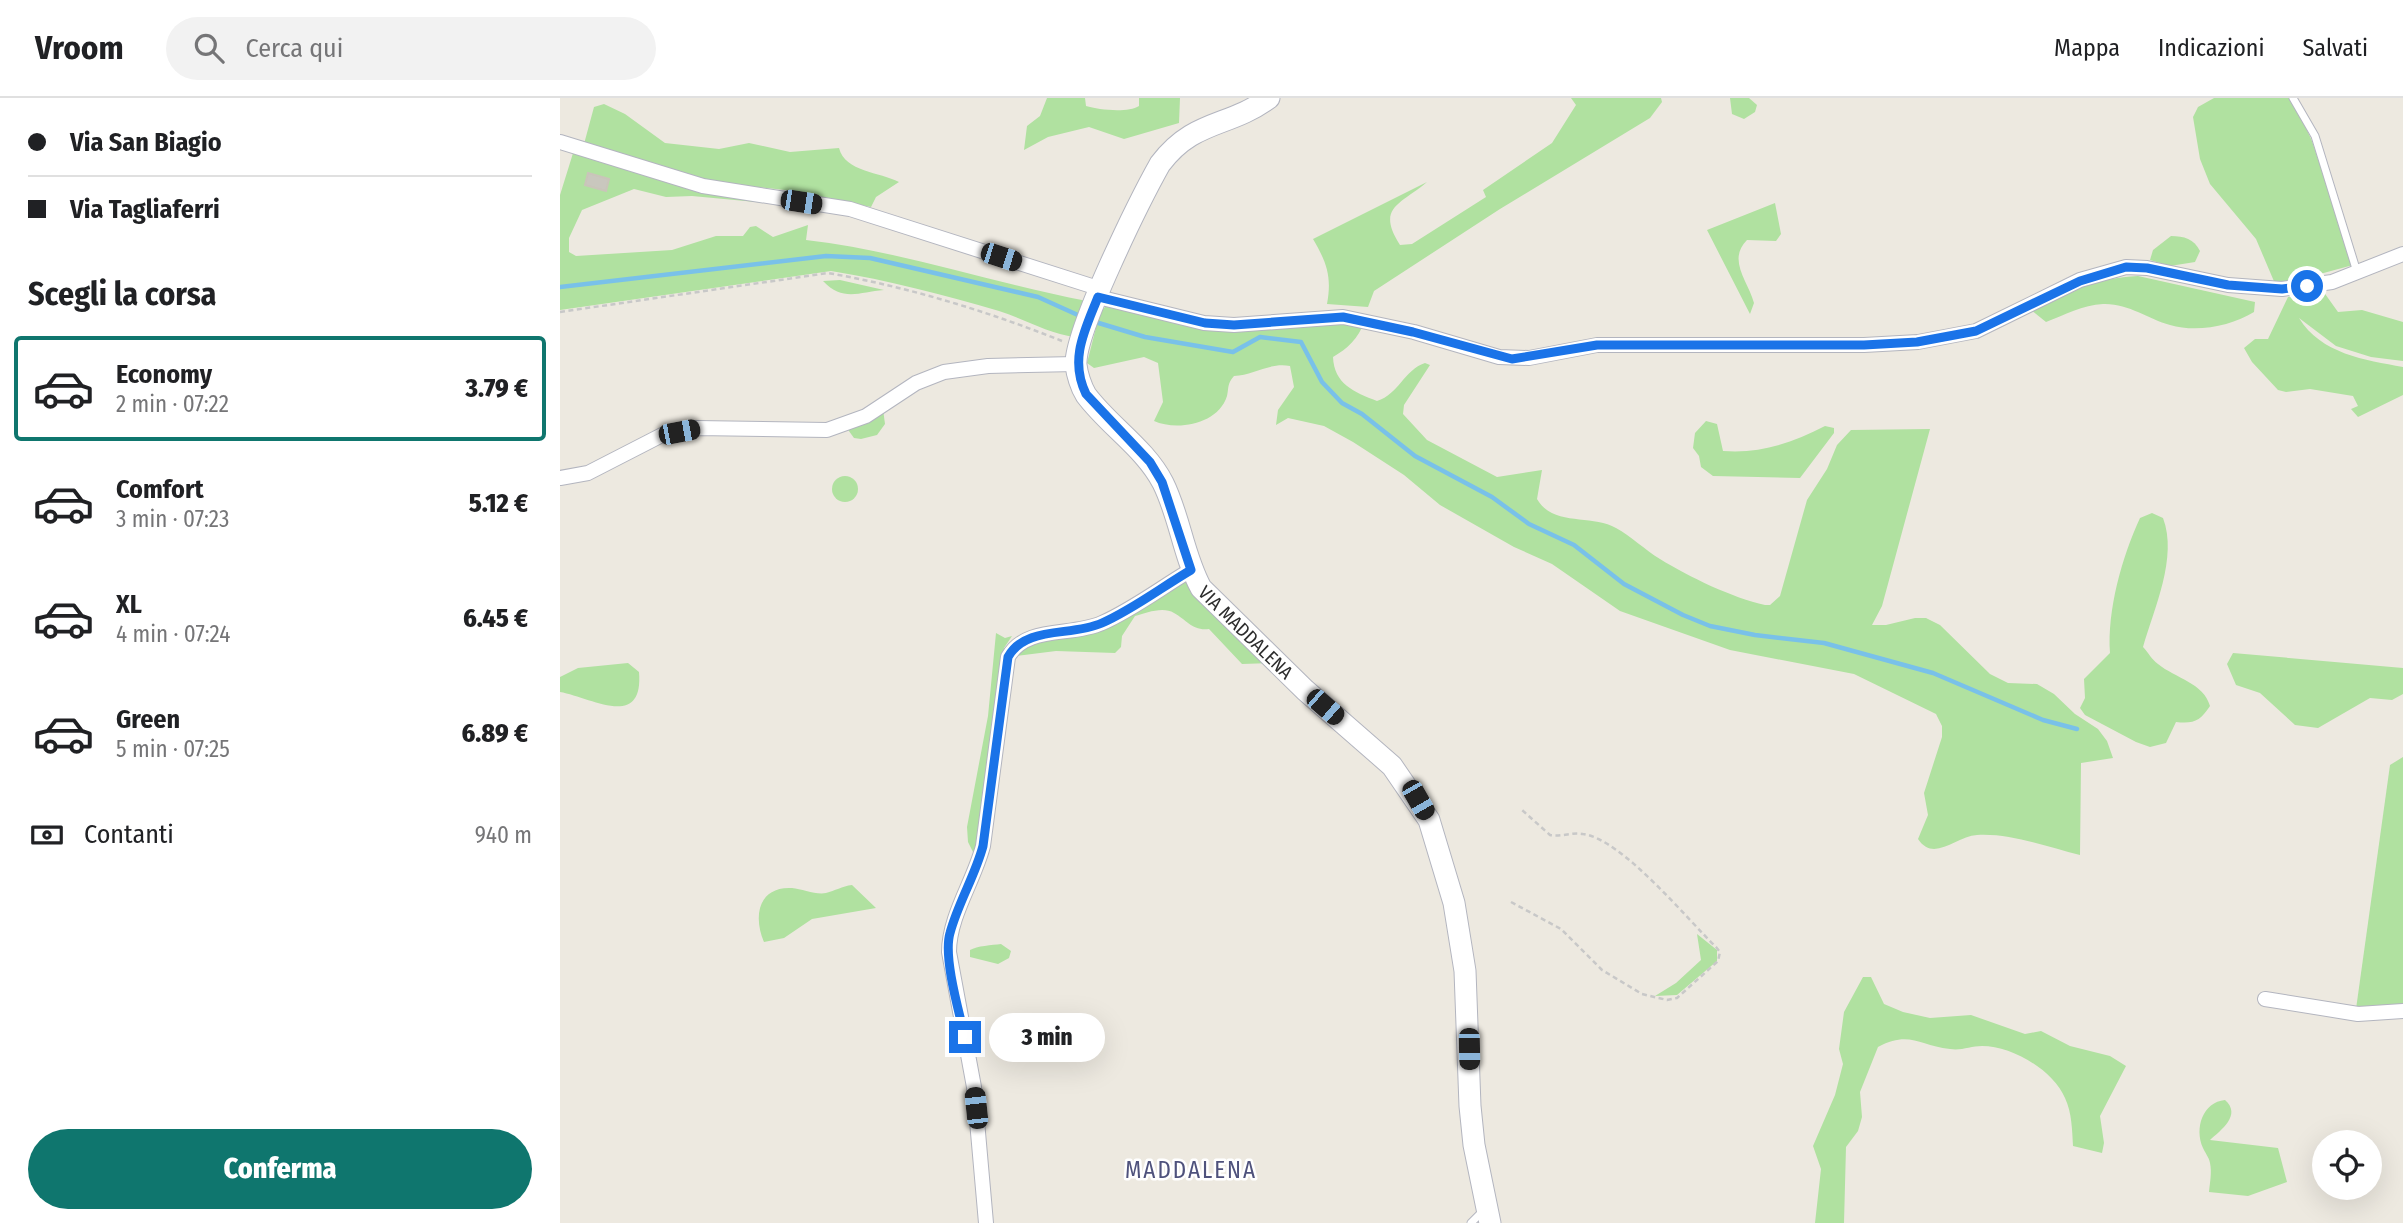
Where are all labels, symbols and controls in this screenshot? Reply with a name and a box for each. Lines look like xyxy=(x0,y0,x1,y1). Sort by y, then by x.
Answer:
search box xyxy=(166,17,656,80)
text: Vroom xyxy=(35,28,124,68)
icon: search xyxy=(190,29,228,67)
text: Cerca qui xyxy=(246,33,343,64)
text: Mappa xyxy=(2054,34,2120,62)
text: Indicazioni xyxy=(2158,34,2264,62)
text: Salvati xyxy=(2302,34,2368,62)
text: Via San Biagio xyxy=(70,127,222,158)
car xyxy=(779,188,824,216)
text: Via Tagliaferri xyxy=(70,194,220,225)
car xyxy=(978,241,1025,273)
route start xyxy=(2291,270,2323,302)
text: Scegli la corsa xyxy=(28,275,216,313)
icon: car xyxy=(32,357,95,420)
text: Economy xyxy=(116,359,212,390)
text: 3.79 € xyxy=(465,373,528,404)
text: 2 min · 07:22 xyxy=(116,390,229,418)
car xyxy=(657,418,702,446)
icon: car xyxy=(32,472,95,535)
text: Comfort xyxy=(116,474,204,505)
text: 5.12 € xyxy=(469,488,528,519)
text: 3 min · 07:23 xyxy=(116,505,229,533)
street label: VIA MADDALENA xyxy=(1194,581,1298,684)
icon: car xyxy=(32,587,95,650)
text: XL xyxy=(116,589,142,620)
text: 6.45 € xyxy=(463,603,528,634)
text: 4 min · 07:24 xyxy=(116,620,230,648)
car xyxy=(1303,685,1348,729)
icon: car xyxy=(32,702,95,765)
text: Green xyxy=(116,704,180,735)
text: 6.89 € xyxy=(461,718,528,749)
text: 5 min · 07:25 xyxy=(116,735,230,763)
car xyxy=(1399,777,1438,823)
icon: cash xyxy=(28,816,66,854)
text: Contanti xyxy=(84,819,174,850)
text: 940 m xyxy=(475,821,532,849)
callout: 3 min xyxy=(990,1012,1105,1062)
route end xyxy=(949,1021,981,1053)
text: 3 min xyxy=(1021,1023,1073,1051)
car xyxy=(1459,1028,1480,1070)
car xyxy=(964,1086,989,1130)
button: Conferma xyxy=(28,1129,532,1209)
map controls xyxy=(2312,1130,2382,1200)
button: locate xyxy=(2312,1130,2382,1200)
district label: MADDALENA xyxy=(1125,1156,1257,1184)

